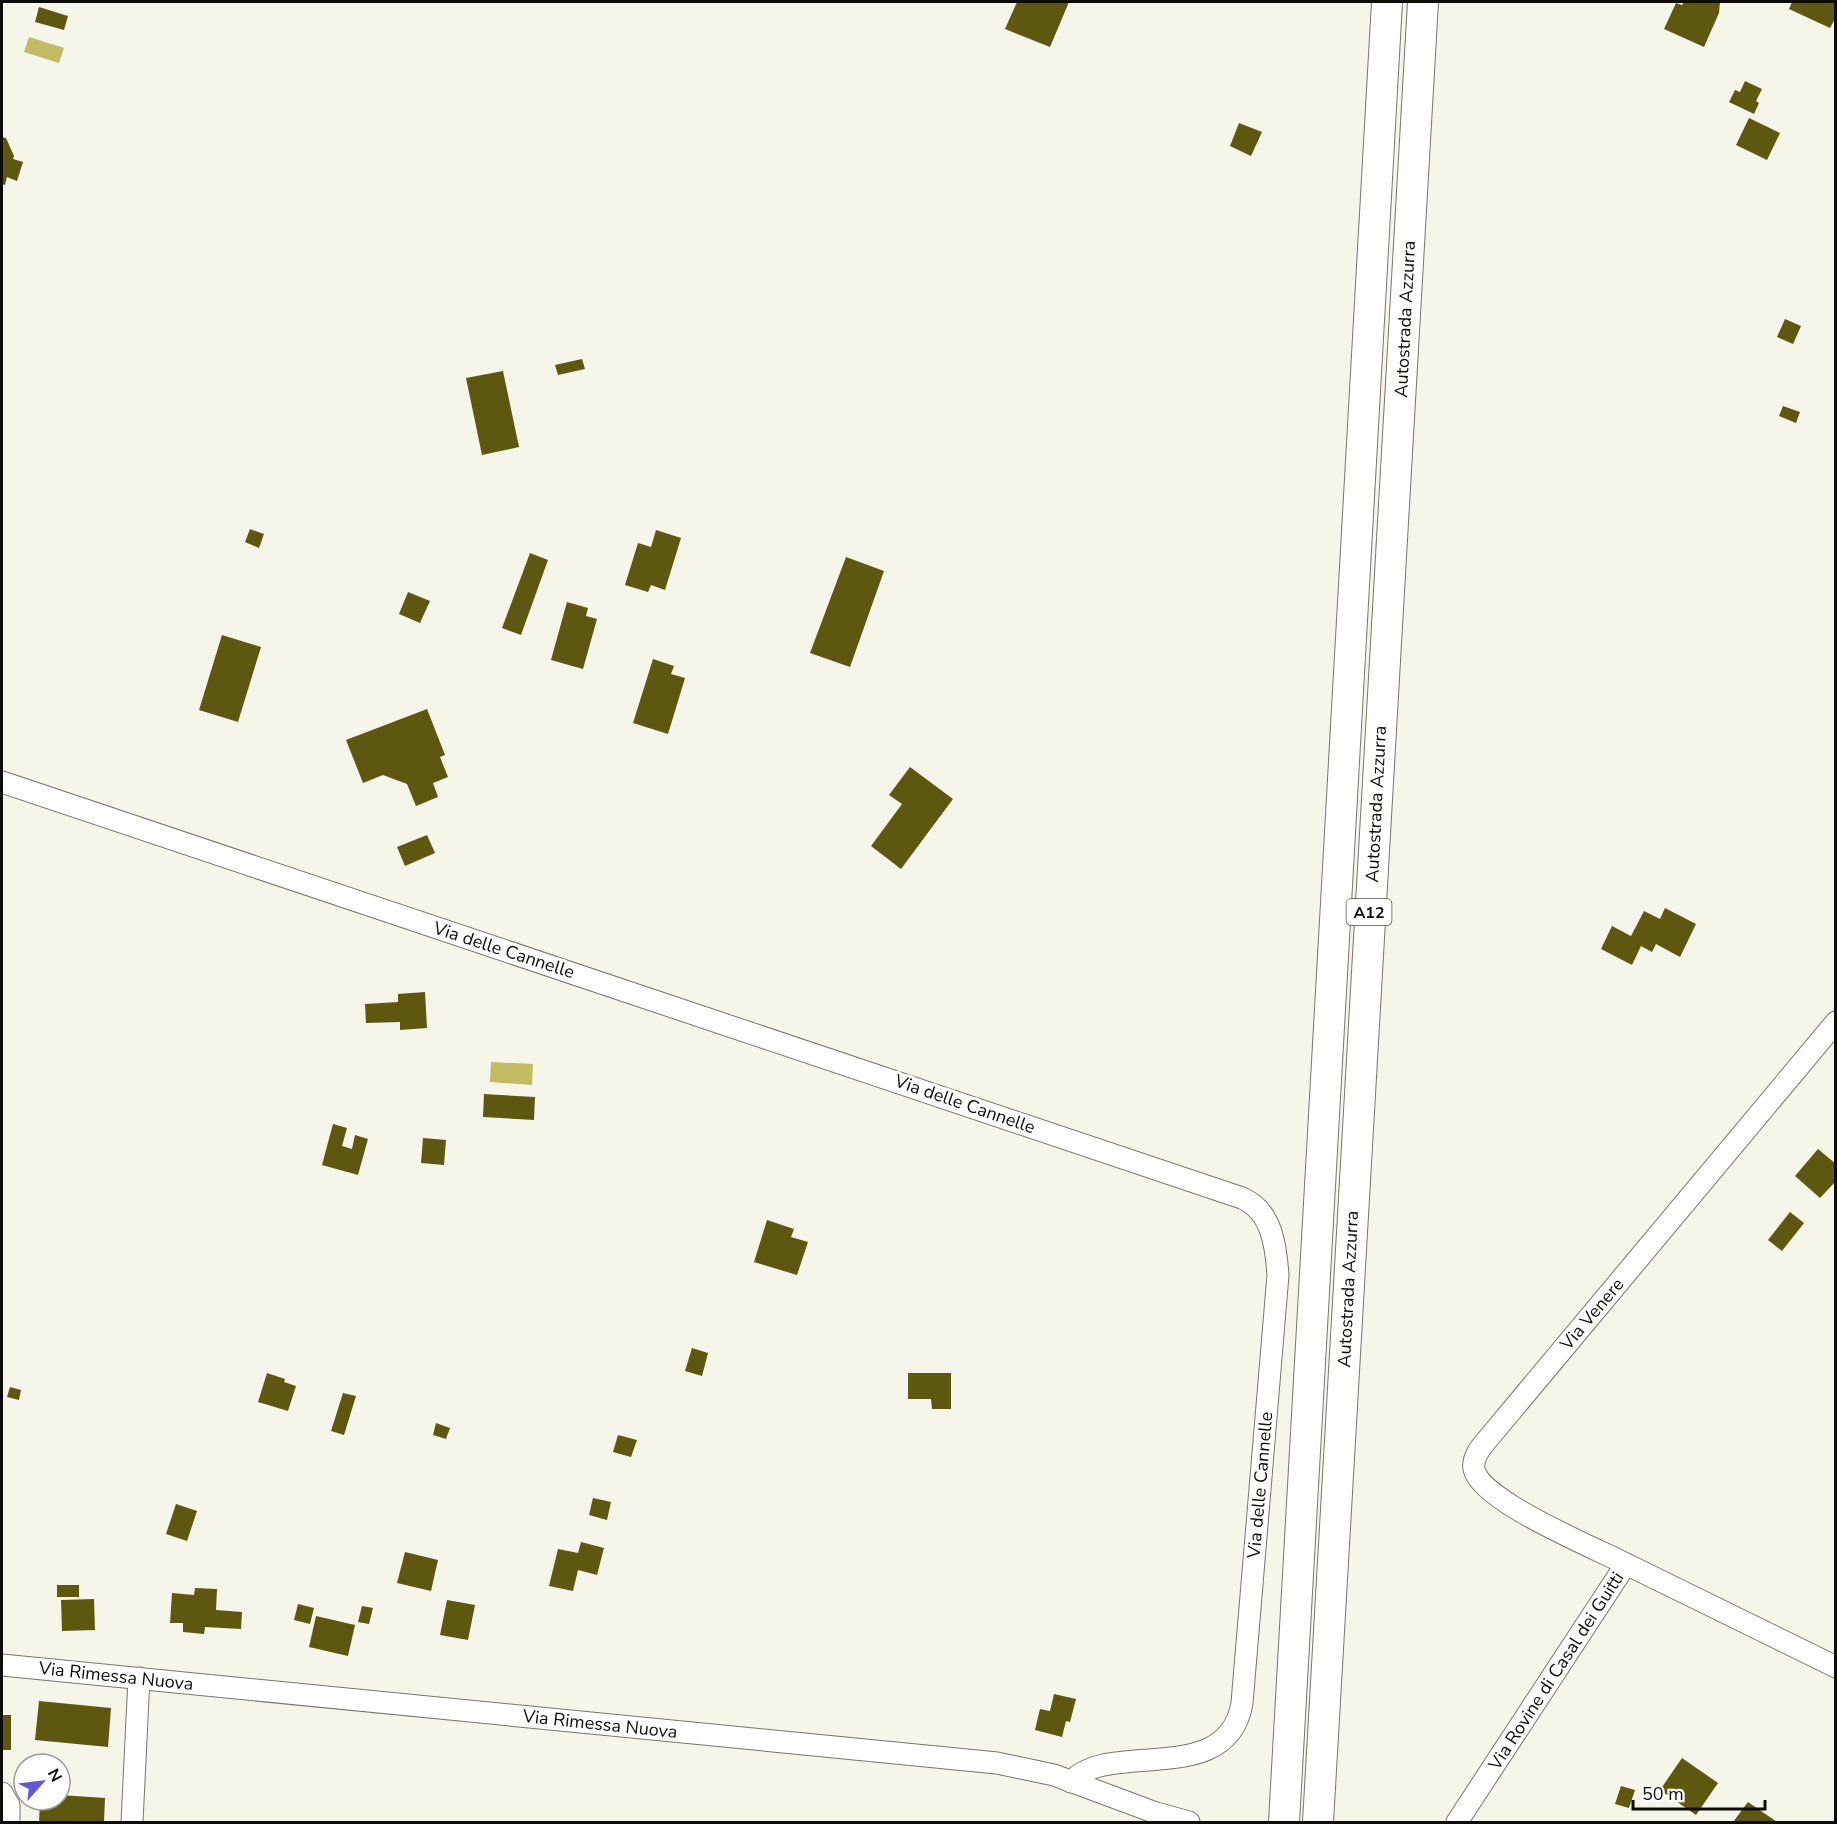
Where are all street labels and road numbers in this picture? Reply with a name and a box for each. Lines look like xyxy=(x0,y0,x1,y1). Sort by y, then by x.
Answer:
street label: Autostrada Azzurra xyxy=(1389,240,1421,398)
street label: Autostrada Azzurra xyxy=(1360,725,1392,883)
road number: A12 xyxy=(1346,899,1392,925)
street label: Via delle Cannelle xyxy=(429,916,578,984)
street label: Via delle Cannelle xyxy=(891,1068,1038,1139)
street label: Autostrada Azzurra xyxy=(1332,1210,1364,1368)
street label: Via Venere xyxy=(1554,1273,1629,1356)
street label: Via delle Cannelle xyxy=(1242,1411,1278,1560)
street label: Via Rovine di Casal dei Guitti xyxy=(1482,1567,1629,1776)
street label: Via Rimessa Nuova xyxy=(36,1656,195,1696)
street label: Via Rimessa Nuova xyxy=(520,1704,679,1744)

